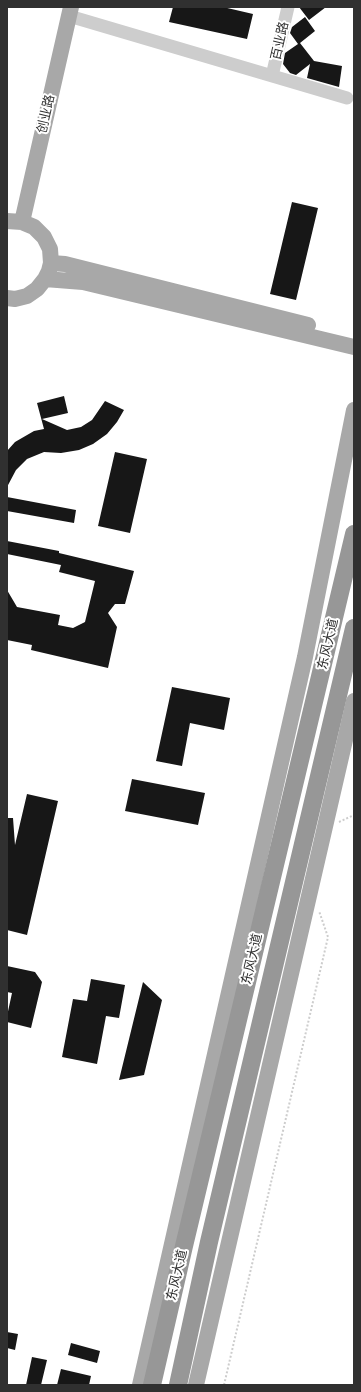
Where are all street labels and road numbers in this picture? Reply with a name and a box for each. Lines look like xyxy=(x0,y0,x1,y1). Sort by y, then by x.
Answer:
street label: 百业路 xyxy=(268,20,292,62)
street label: 创业路 xyxy=(34,93,58,135)
street label: 东风大道 xyxy=(315,617,341,671)
street label: 东风大道 xyxy=(239,932,265,986)
street label: 东风大道 xyxy=(164,1248,190,1302)

